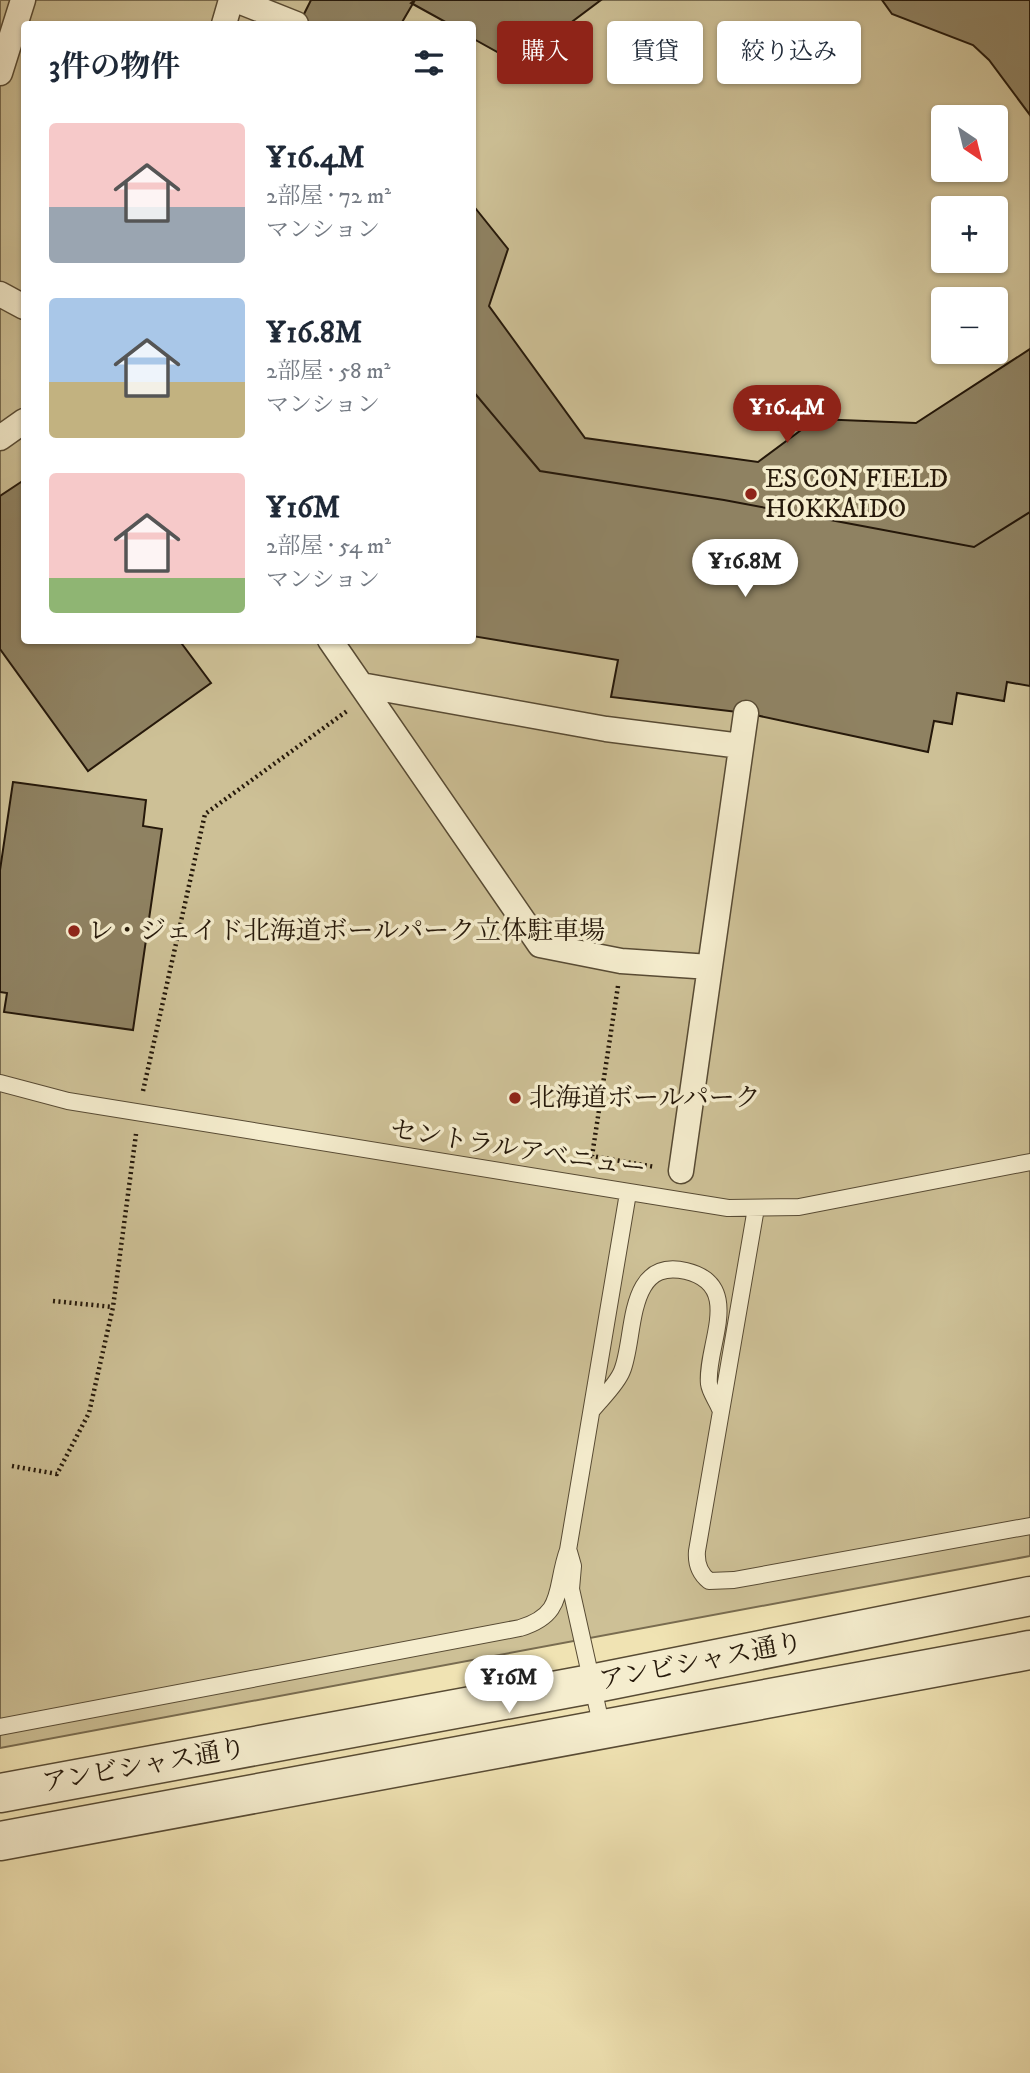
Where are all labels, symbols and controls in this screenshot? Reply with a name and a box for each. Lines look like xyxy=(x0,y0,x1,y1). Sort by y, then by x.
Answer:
chip: 購入 xyxy=(497,21,593,84)
chip: 賃貸 xyxy=(607,21,703,84)
chip: 絞り込み xyxy=(717,21,861,84)
icon: filters xyxy=(410,44,448,82)
text: 3件の物件 xyxy=(49,49,180,86)
north arrow xyxy=(931,105,1008,182)
map controls xyxy=(931,105,1008,364)
text: ¥16.4M xyxy=(266,140,365,177)
icon: home xyxy=(105,151,189,235)
text: 2部屋 · 72 m² xyxy=(266,182,391,211)
button: + xyxy=(931,196,1008,273)
text: マンション xyxy=(266,216,380,245)
button: − xyxy=(931,287,1008,364)
text: ¥16.8M xyxy=(266,315,362,352)
icon: home xyxy=(105,326,189,410)
text: 2部屋 · 58 m² xyxy=(266,357,391,386)
pin: ¥16.4M xyxy=(730,386,844,445)
text: マンション xyxy=(266,391,380,420)
text: ¥16.4M xyxy=(749,393,825,422)
place label: ES CON FIELD HOKKAIDO xyxy=(765,463,948,526)
marker: ES CON FIELD HOKKAIDO xyxy=(743,486,759,502)
text: ¥16M xyxy=(266,490,340,527)
icon: home xyxy=(105,501,189,585)
text: 2部屋 · 54 m² xyxy=(266,532,391,561)
pin: ¥16.8M xyxy=(688,540,802,599)
text: ¥16.8M xyxy=(708,547,782,576)
text: マンション xyxy=(266,566,380,595)
place label: レ・ジェイド北海道ボールパーク立体駐車場 xyxy=(88,915,605,948)
marker: レ・ジェイド北海道ボールパーク立体駐車場 xyxy=(66,923,82,939)
place label: 北海道ボールパーク xyxy=(529,1082,761,1115)
marker: 北海道ボールパーク xyxy=(507,1090,523,1106)
street label: セントラルアベニュー xyxy=(388,1114,648,1186)
street label: アンビシャス通り xyxy=(597,1626,805,1698)
pin: ¥16M xyxy=(468,1656,550,1715)
text: ¥16M xyxy=(481,1663,537,1692)
street label: アンビシャス通り xyxy=(39,1732,249,1800)

